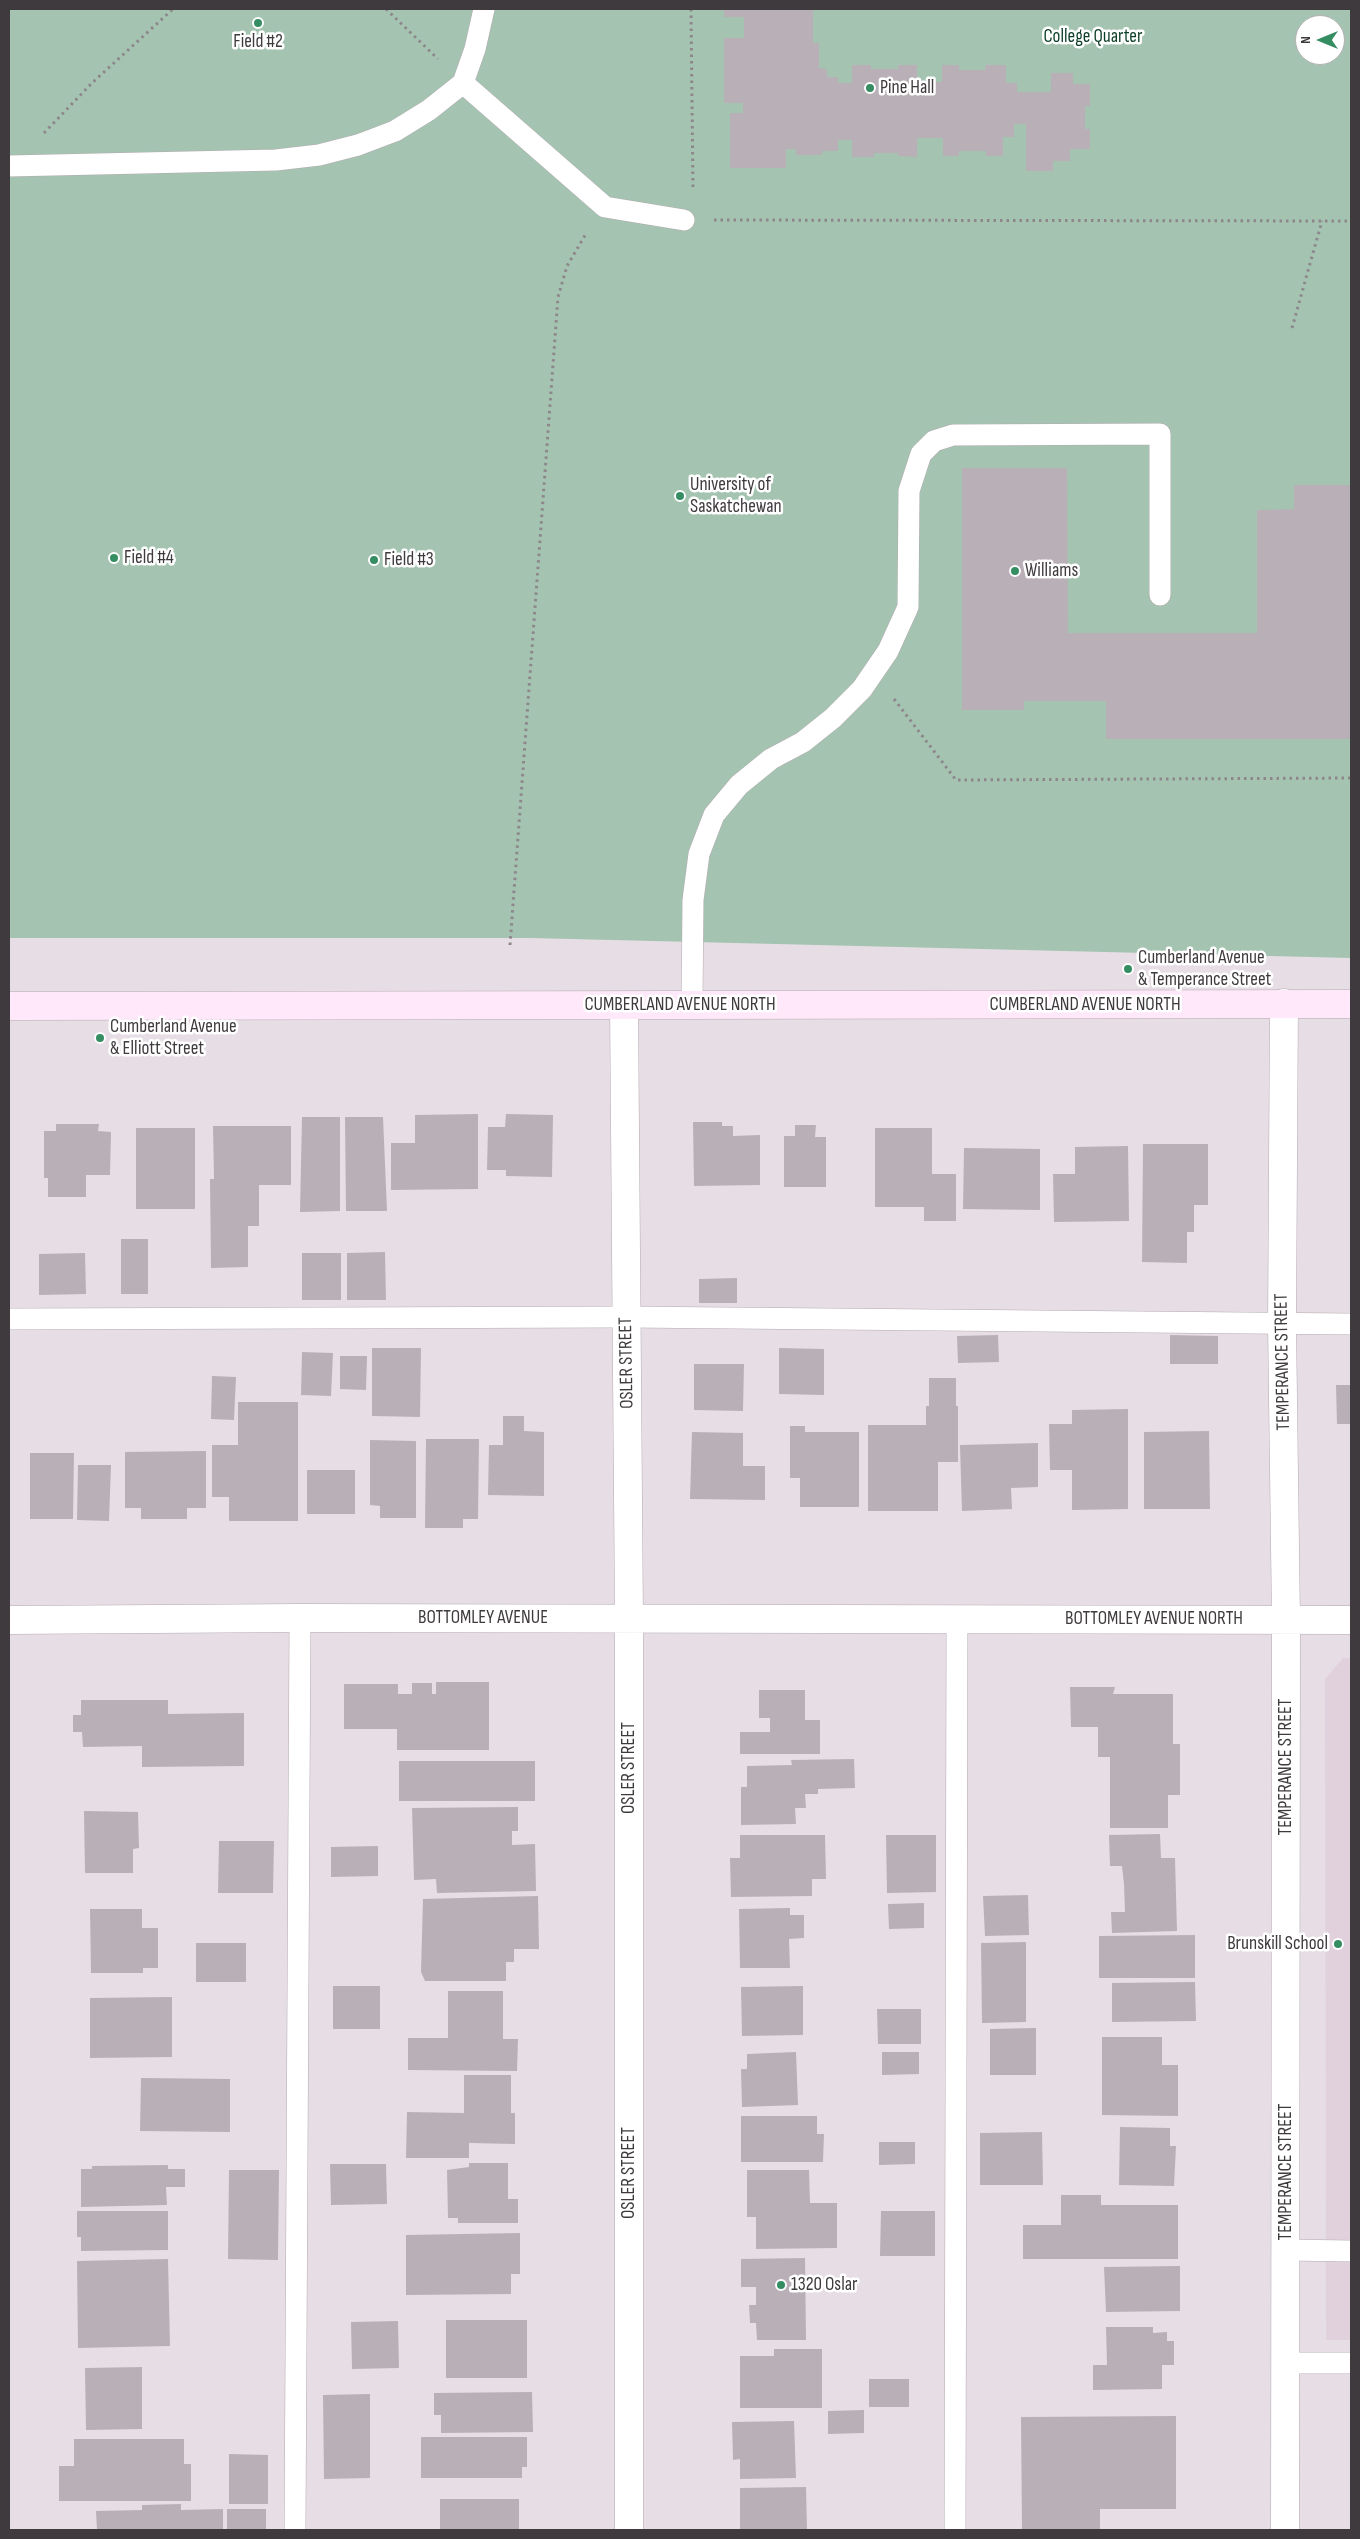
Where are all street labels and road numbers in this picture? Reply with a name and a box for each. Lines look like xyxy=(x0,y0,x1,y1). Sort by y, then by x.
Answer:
street label: CUMBERLAND AVENUE NORTH xyxy=(584,994,776,1016)
street label: CUMBERLAND AVENUE NORTH xyxy=(989,994,1181,1016)
street label: TEMPERANCE STREET xyxy=(1270,1293,1296,1431)
street label: OSLER STREET xyxy=(615,1317,639,1409)
street label: BOTTOMLEY AVENUE xyxy=(418,1607,548,1629)
street label: BOTTOMLEY AVENUE NORTH xyxy=(1065,1608,1243,1630)
street label: TEMPERANCE STREET xyxy=(1275,1698,1297,1836)
street label: OSLER STREET xyxy=(618,1722,640,1814)
street label: TEMPERANCE STREET xyxy=(1275,2103,1297,2241)
street label: OSLER STREET xyxy=(618,2127,640,2219)

